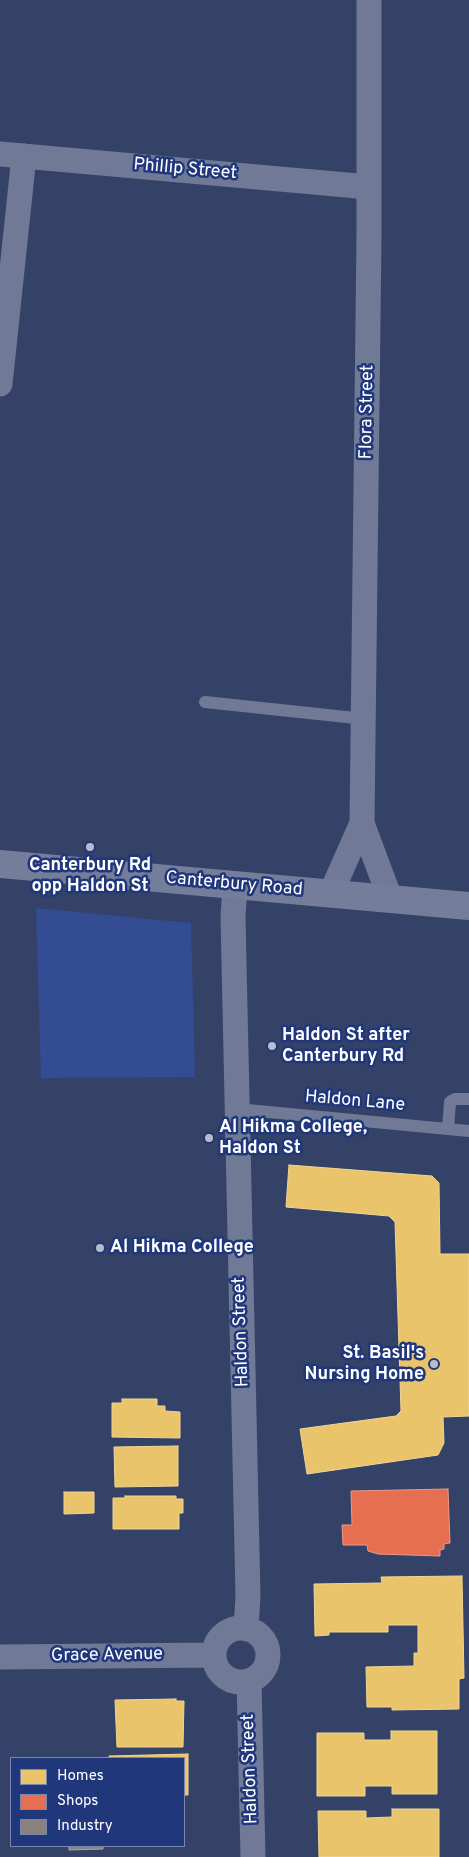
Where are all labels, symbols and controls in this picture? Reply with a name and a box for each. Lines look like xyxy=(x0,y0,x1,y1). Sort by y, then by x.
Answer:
street label: Phillip Street xyxy=(132,155,238,185)
street label: Flora Street xyxy=(356,364,380,460)
marker: Canterbury Rd opp Haldon St xyxy=(84,841,96,853)
place label: Canterbury Rd opp Haldon St xyxy=(29,855,151,898)
street label: Canterbury Road xyxy=(165,868,303,902)
place label: Haldon St after Canterbury Rd xyxy=(282,1025,410,1068)
marker: Haldon St after Canterbury Rd xyxy=(266,1040,278,1052)
street label: Haldon Lane xyxy=(304,1087,406,1117)
place label: Al Hikma College, Haldon St xyxy=(219,1117,367,1160)
marker: Al Hikma College, Haldon St xyxy=(203,1132,215,1144)
place label: Al Hikma College xyxy=(110,1237,254,1259)
marker: Al Hikma College xyxy=(94,1242,106,1254)
street label: Haldon Street xyxy=(229,1277,255,1387)
place label: St. Basil's Nursing Home xyxy=(305,1343,424,1386)
marker: St. Basil's Nursing Home xyxy=(428,1358,440,1370)
street label: Grace Avenue xyxy=(51,1644,163,1668)
street label: Haldon Street xyxy=(238,1714,264,1824)
legend xyxy=(10,1757,185,1847)
text: Homes xyxy=(57,1767,104,1786)
text: Shops xyxy=(57,1792,98,1811)
text: Industry xyxy=(57,1817,113,1836)

